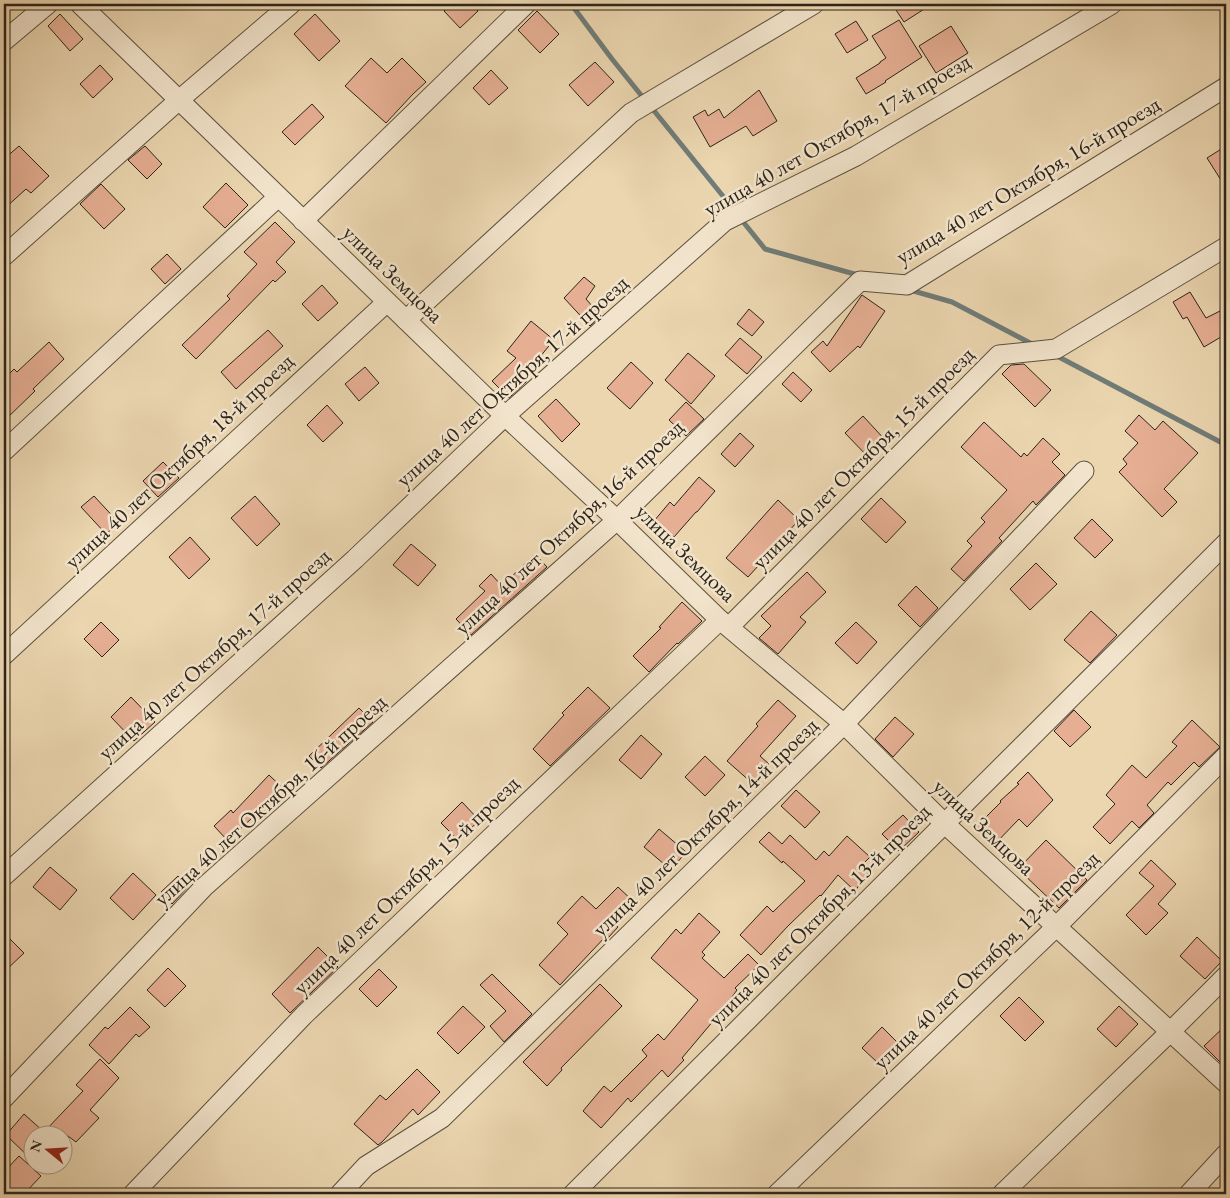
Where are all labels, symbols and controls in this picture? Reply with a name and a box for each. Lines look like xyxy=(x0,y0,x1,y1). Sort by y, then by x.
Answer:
street label: улица 40 лет Октября, 17-й проезд xyxy=(698,47,976,223)
street label: улица 40 лет Октября, 16-й проезд xyxy=(890,89,1166,271)
street label: улица Земцова xyxy=(336,219,450,330)
street label: улица 40 лет Октября, 17-й проезд xyxy=(390,269,634,493)
street label: улица 40 лет Октября, 15-й проезд xyxy=(745,340,981,576)
street label: улица 40 лет Октября, 18-й проезд xyxy=(58,347,300,575)
street label: улица 40 лет Октября, 16-й проезд xyxy=(448,413,690,641)
street label: улица Земцова xyxy=(629,498,743,609)
street label: улица 40 лет Октября, 17-й проезд xyxy=(92,542,336,766)
street label: улица 40 лет Октября, 16-й проезд xyxy=(148,688,392,912)
street label: улица 40 лет Октября, 14-й проезд xyxy=(586,711,824,943)
street label: улица 40 лет Октября, 15-й проезд xyxy=(287,769,525,1001)
street label: улица Земцова xyxy=(927,772,1041,882)
street label: улица 40 лет Октября, 13-й проезд xyxy=(701,797,937,1033)
street label: улица 40 лет Октября, 12-й проезд xyxy=(867,844,1105,1076)
north arrow xyxy=(22,1126,72,1176)
text: N xyxy=(25,1137,46,1154)

